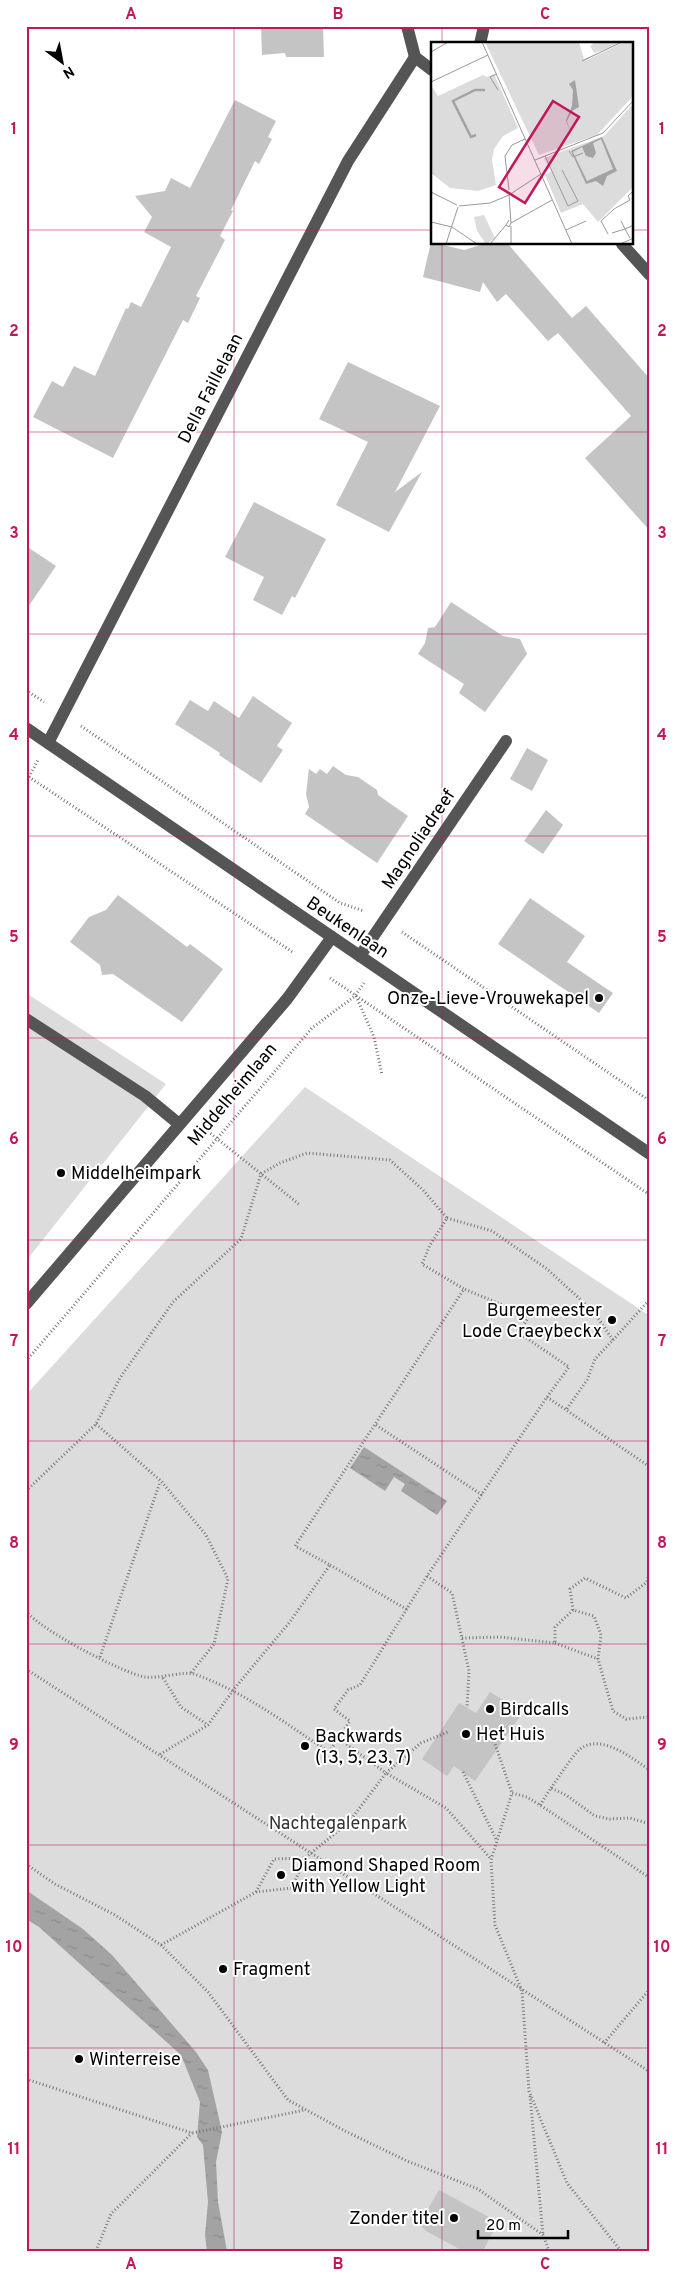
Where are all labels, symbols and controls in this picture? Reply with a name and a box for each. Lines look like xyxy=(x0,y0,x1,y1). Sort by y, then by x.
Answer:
text: A xyxy=(125,5,137,25)
text: B xyxy=(332,5,344,25)
text: C xyxy=(540,5,550,25)
north arrow xyxy=(38,38,88,88)
inset map xyxy=(431,42,634,245)
text: N xyxy=(59,62,77,82)
text: 1 xyxy=(11,120,17,140)
text: 1 xyxy=(659,120,665,140)
text: 2 xyxy=(9,322,19,342)
text: 2 xyxy=(657,322,667,342)
street label: Della Faillelaan xyxy=(174,330,249,448)
text: 3 xyxy=(9,524,19,544)
text: 3 xyxy=(657,524,667,544)
text: 4 xyxy=(9,726,19,746)
text: 4 xyxy=(657,726,667,746)
street label: Magnoliadreef xyxy=(377,786,461,894)
street label: Beukenlaan xyxy=(301,892,393,964)
text: 5 xyxy=(9,928,19,948)
text: 5 xyxy=(657,928,667,948)
place label: Onze-Lieve-Vrouwekapel xyxy=(387,988,589,1011)
marker: Onze-Lieve-Vrouwekapel xyxy=(593,992,605,1004)
street label: Middelheimlaan xyxy=(183,1039,283,1151)
text: 6 xyxy=(9,1130,19,1150)
text: 6 xyxy=(657,1130,667,1150)
place label: Middelheimpark xyxy=(71,1163,201,1186)
marker: Middelheimpark xyxy=(55,1167,67,1179)
place label: Burgemeester Lode Craeybeckx xyxy=(462,1300,602,1344)
marker: Burgemeester Lode Craeybeckx xyxy=(606,1314,618,1326)
text: 7 xyxy=(10,1332,18,1352)
text: 7 xyxy=(658,1332,666,1352)
text: 8 xyxy=(9,1534,19,1554)
text: 8 xyxy=(657,1534,667,1554)
place label: Birdcalls xyxy=(500,1699,569,1722)
marker: Birdcalls xyxy=(484,1703,496,1715)
place label: Het Huis xyxy=(476,1724,545,1747)
place label: Backwards (13, 5, 23, 7) xyxy=(315,1726,411,1770)
marker: Het Huis xyxy=(460,1728,472,1740)
text: 9 xyxy=(9,1736,19,1756)
text: 9 xyxy=(657,1736,667,1756)
marker: Backwards (13, 5, 23, 7) xyxy=(299,1740,311,1752)
park label: Nachtegalenpark xyxy=(269,1813,407,1836)
place label: Diamond Shaped Room with Yellow Light xyxy=(291,1855,480,1899)
marker: Diamond Shaped Room with Yellow Light xyxy=(275,1869,287,1881)
text: 10 xyxy=(6,1938,22,1958)
text: 10 xyxy=(654,1938,670,1958)
place label: Fragment xyxy=(233,1959,310,1982)
marker: Fragment xyxy=(217,1963,229,1975)
place label: Winterreise xyxy=(89,2049,181,2072)
marker: Winterreise xyxy=(73,2053,85,2065)
text: 11 xyxy=(8,2140,20,2160)
text: 11 xyxy=(656,2140,668,2160)
scale bar xyxy=(478,2207,568,2239)
place label: Zonder titel xyxy=(349,2208,444,2231)
marker: Zonder titel xyxy=(448,2212,460,2224)
text: 20 m xyxy=(486,2217,521,2236)
text: A xyxy=(125,2255,137,2275)
text: B xyxy=(332,2255,344,2275)
text: C xyxy=(540,2255,550,2275)

